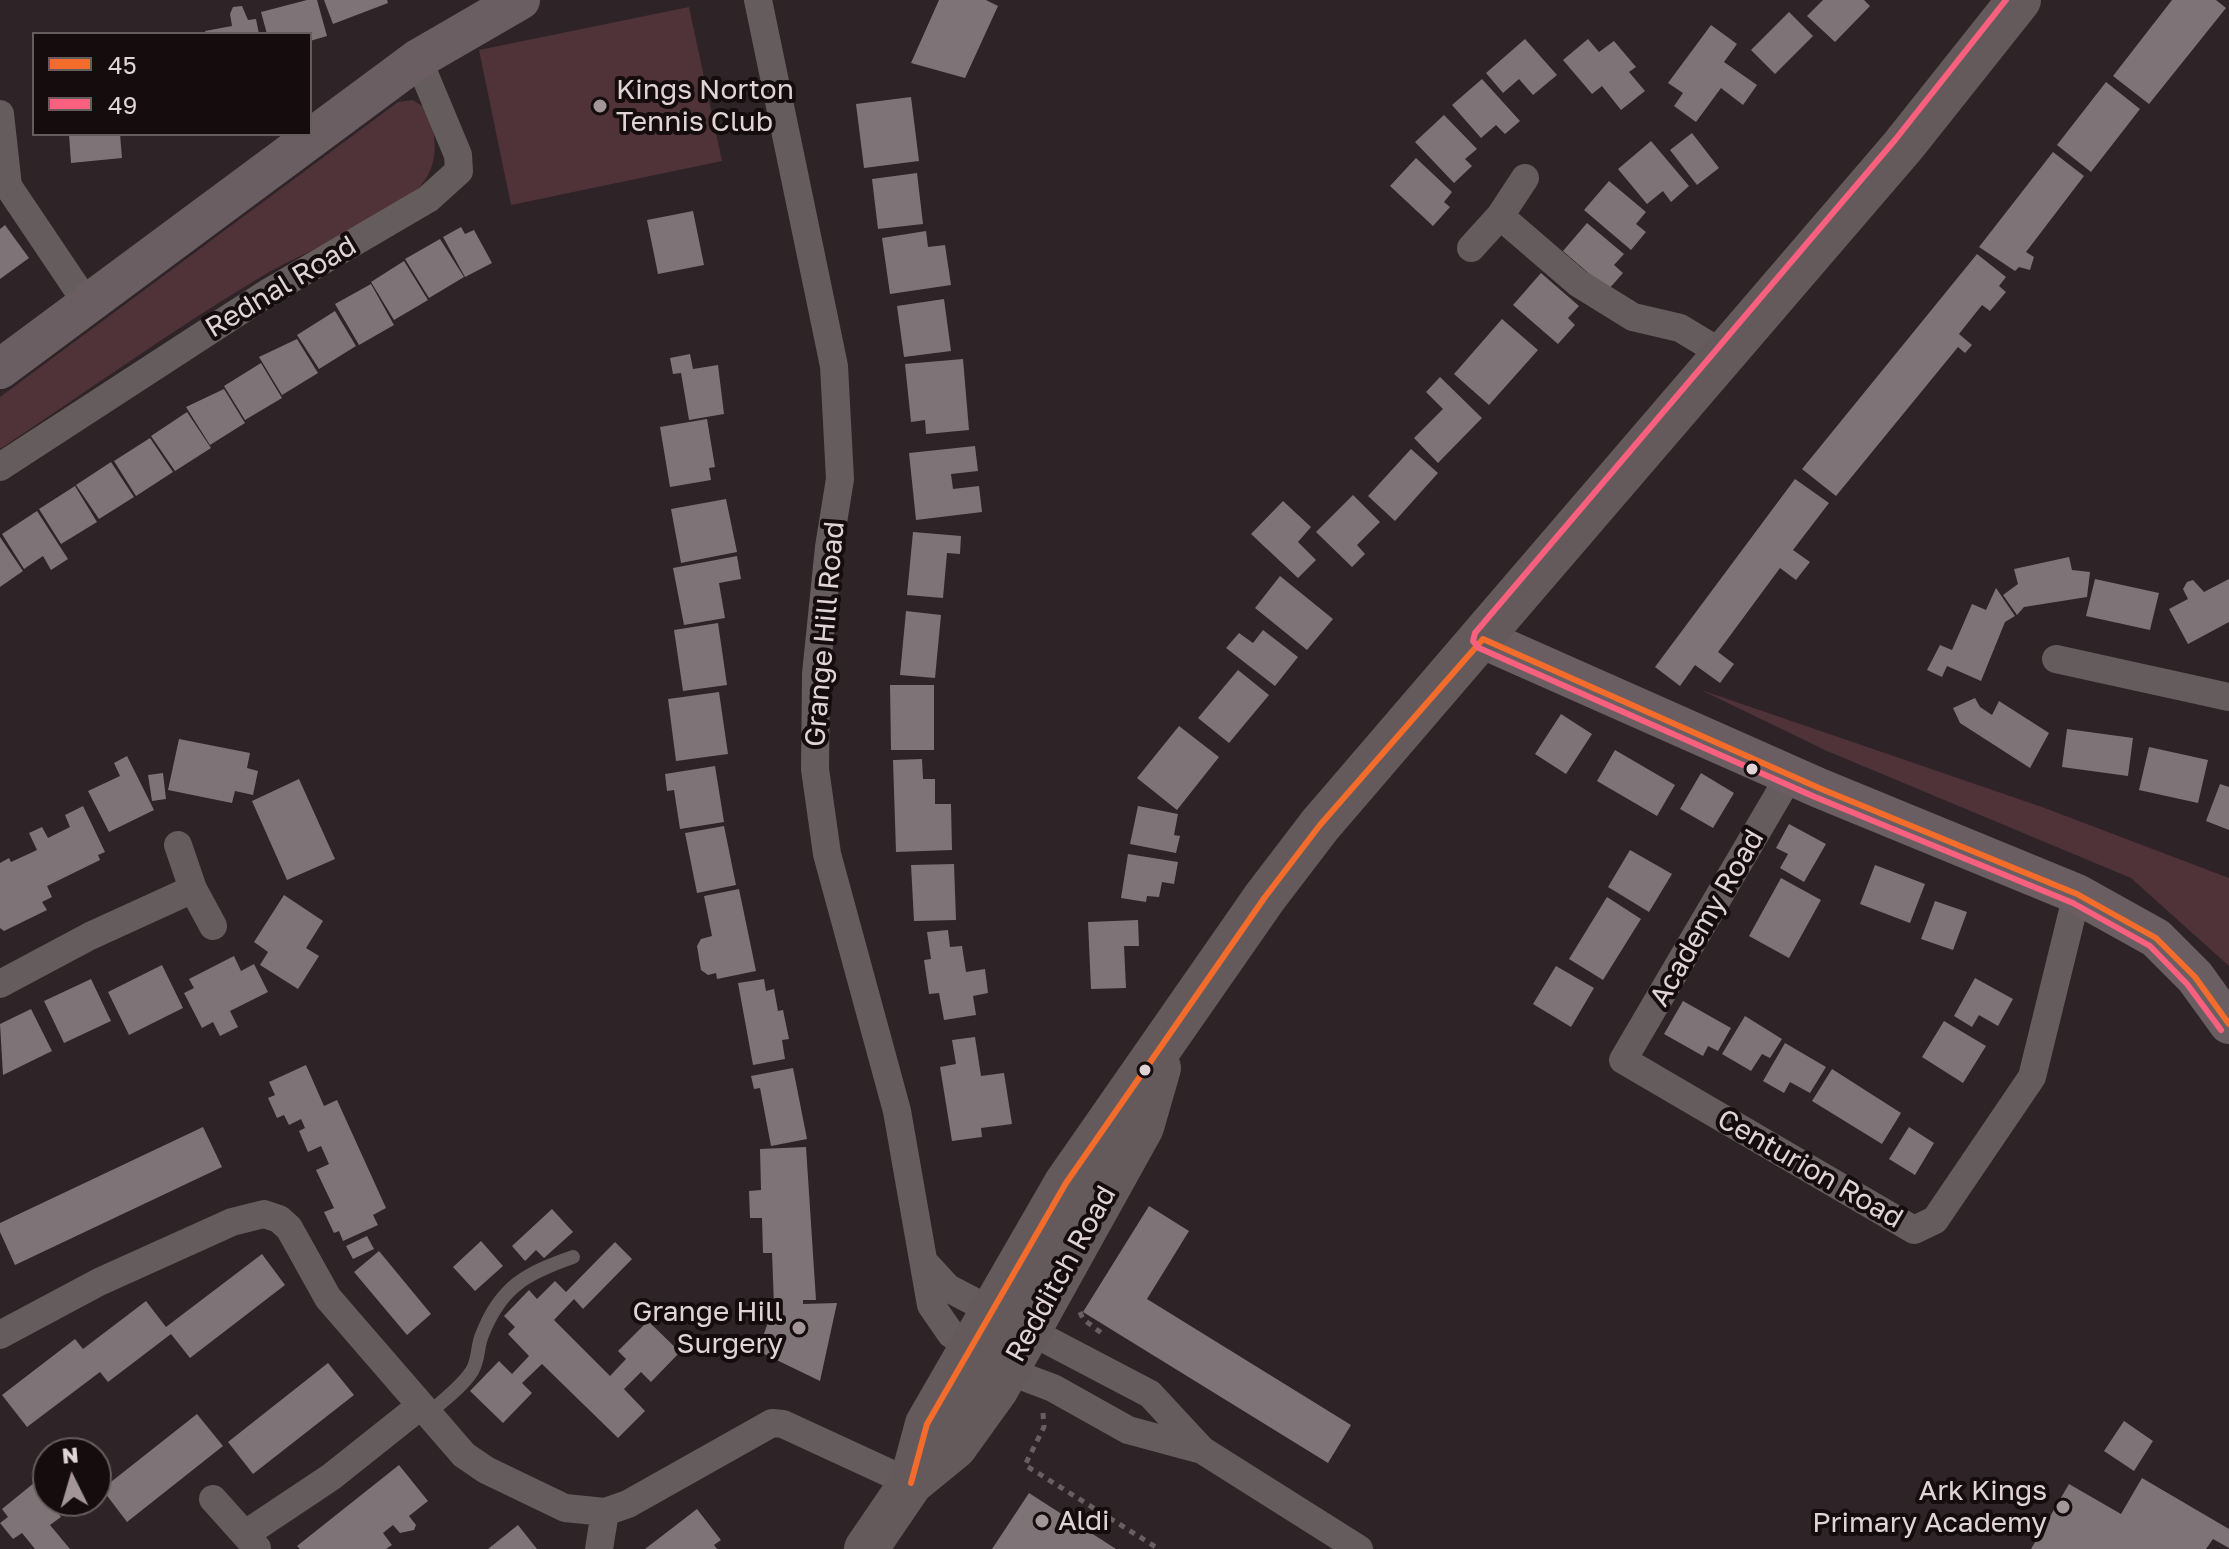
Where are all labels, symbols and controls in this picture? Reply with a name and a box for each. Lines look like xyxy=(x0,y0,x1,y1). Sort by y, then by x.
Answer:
legend xyxy=(32,32,312,136)
text: 45 xyxy=(108,50,137,79)
place label: Kings Norton Tennis Club xyxy=(616,73,794,139)
text: 49 xyxy=(108,90,137,119)
marker: Kings Norton Tennis Club xyxy=(591,97,609,115)
street label: Rednal Road xyxy=(200,229,362,345)
street label: Grange Hill Road xyxy=(798,520,852,748)
unlabelled marker xyxy=(1744,761,1760,777)
street label: Academy Road xyxy=(1643,824,1771,1012)
unlabelled marker xyxy=(1137,1062,1153,1078)
street label: Centurion Road xyxy=(1711,1102,1909,1236)
street label: Redditch Road xyxy=(999,1180,1123,1368)
place label: Grange Hill Surgery xyxy=(632,1295,783,1361)
marker: Grange Hill Surgery xyxy=(790,1319,808,1337)
north arrow xyxy=(32,1437,112,1517)
text: N xyxy=(61,1440,80,1469)
place label: Ark Kings Primary Academy xyxy=(1812,1474,2047,1540)
marker: Ark Kings Primary Academy xyxy=(2054,1498,2072,1516)
place label: Aldi xyxy=(1058,1504,1110,1538)
marker: Aldi xyxy=(1033,1512,1051,1530)

